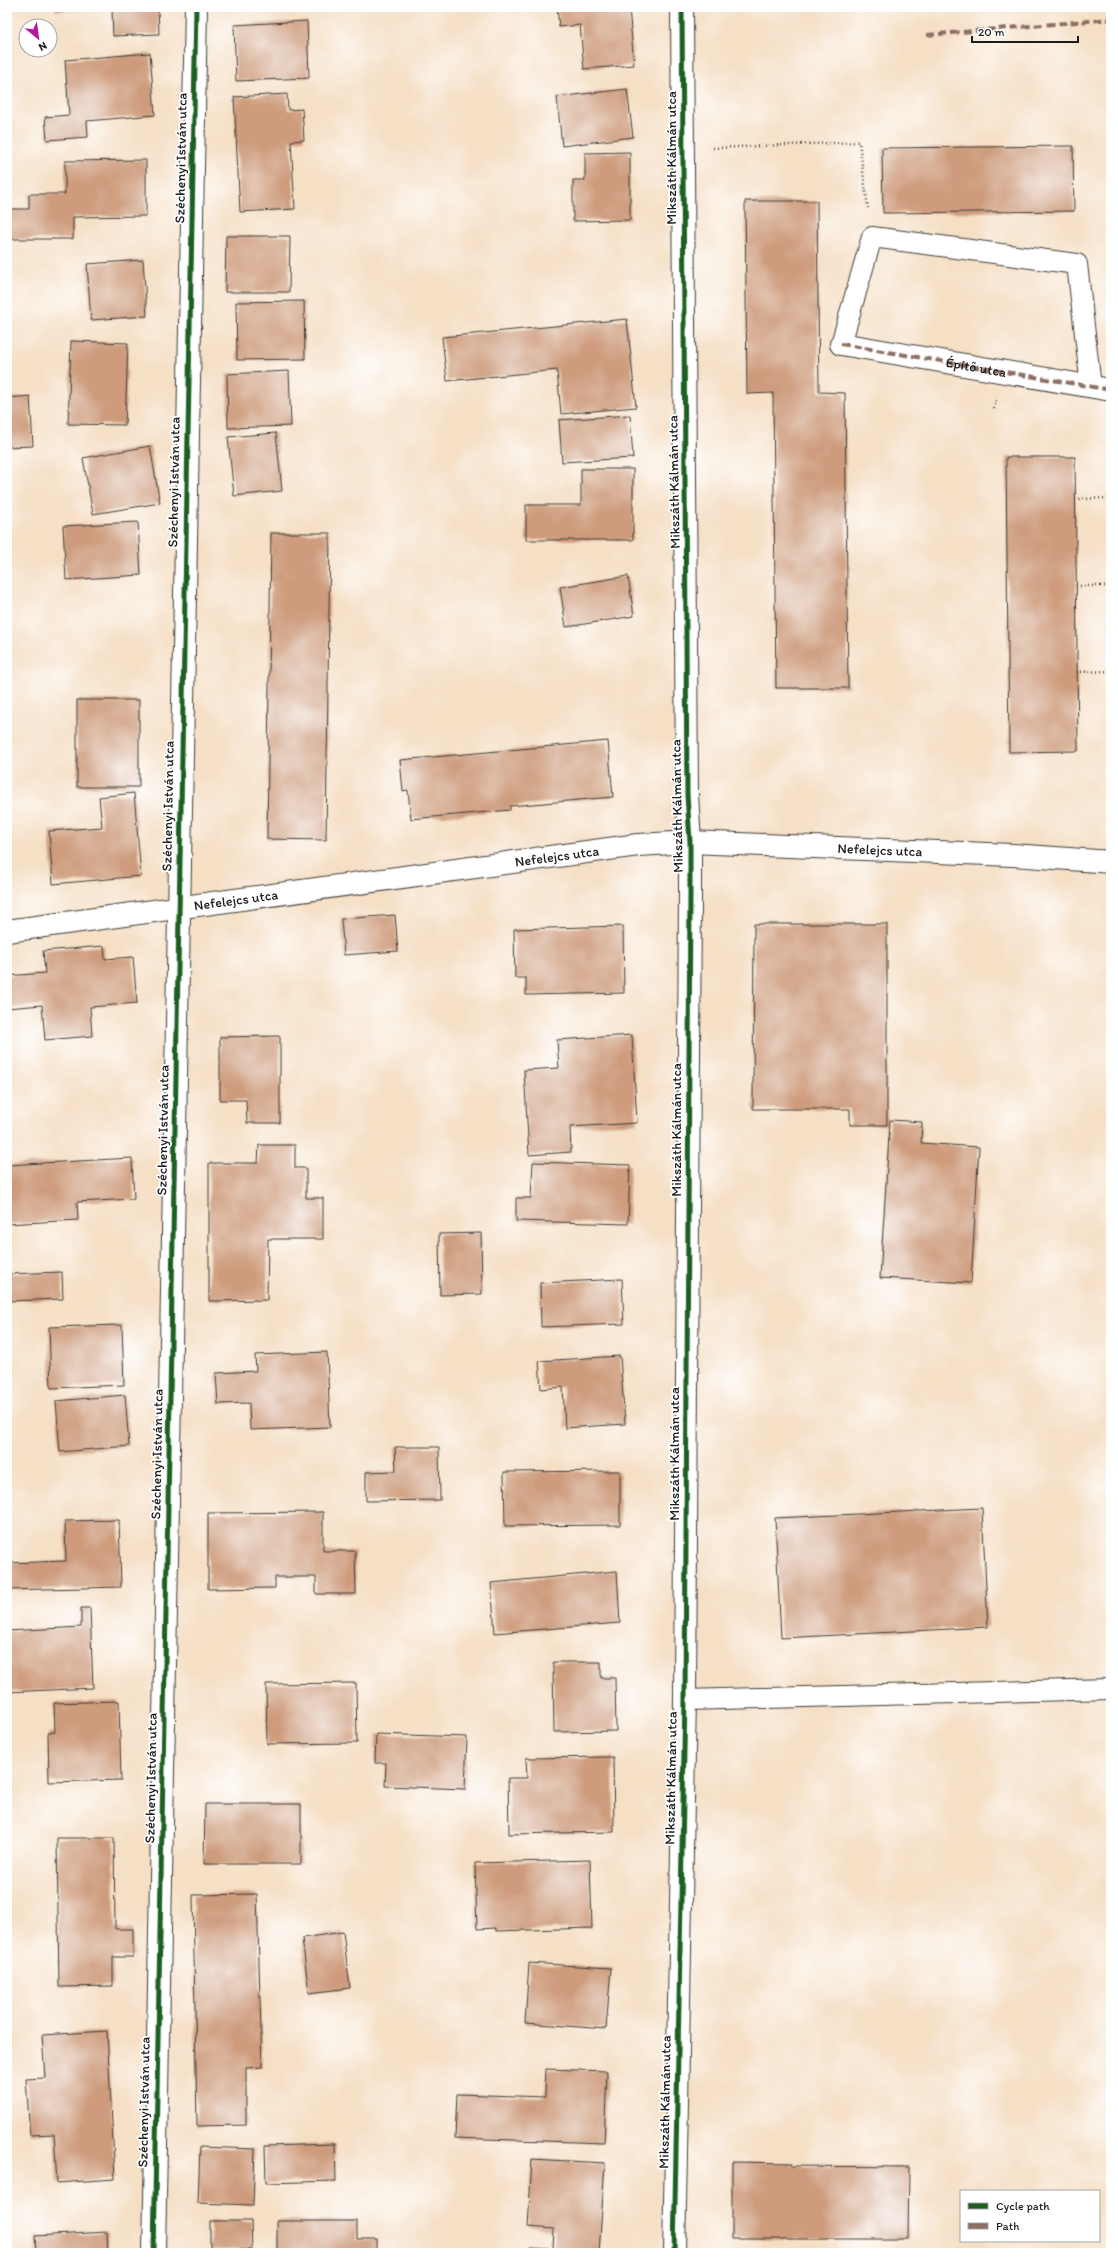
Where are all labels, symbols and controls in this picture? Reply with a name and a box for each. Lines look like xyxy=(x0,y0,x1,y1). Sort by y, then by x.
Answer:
north arrow xyxy=(18,18,58,58)
scale bar xyxy=(972,18,1078,44)
text: 20 m xyxy=(978,25,1005,39)
text: N xyxy=(36,39,49,54)
street label: Mikszáth Kálmán utca xyxy=(663,91,680,225)
street label: Széchenyi István utca xyxy=(171,92,191,223)
street label: Építő utca xyxy=(945,354,1008,381)
street label: Mikszáth Kálmán utca xyxy=(664,415,684,549)
street label: Széchenyi István utca xyxy=(164,416,184,547)
street label: Mikszáth Kálmán utca xyxy=(667,739,687,873)
street label: Széchenyi István utca xyxy=(158,740,178,871)
street label: Nefelejcs utca xyxy=(837,839,923,860)
street label: Nefelejcs utca xyxy=(514,842,600,870)
street label: Nefelejcs utca xyxy=(193,886,279,914)
street label: Mikszáth Kálmán utca xyxy=(668,1063,685,1197)
street label: Széchenyi István utca xyxy=(153,1064,173,1195)
street label: Mikszáth Kálmán utca xyxy=(666,1387,683,1521)
street label: Széchenyi István utca xyxy=(147,1388,167,1519)
street label: Mikszáth Kálmán utca xyxy=(661,1711,681,1845)
street label: Széchenyi István utca xyxy=(141,1712,161,1843)
street label: Mikszáth Kálmán utca xyxy=(655,2035,675,2169)
street label: Széchenyi István utca xyxy=(134,2036,154,2167)
legend xyxy=(960,2190,1100,2242)
text: Cycle path xyxy=(996,2199,1050,2213)
text: Path xyxy=(996,2219,1019,2233)

